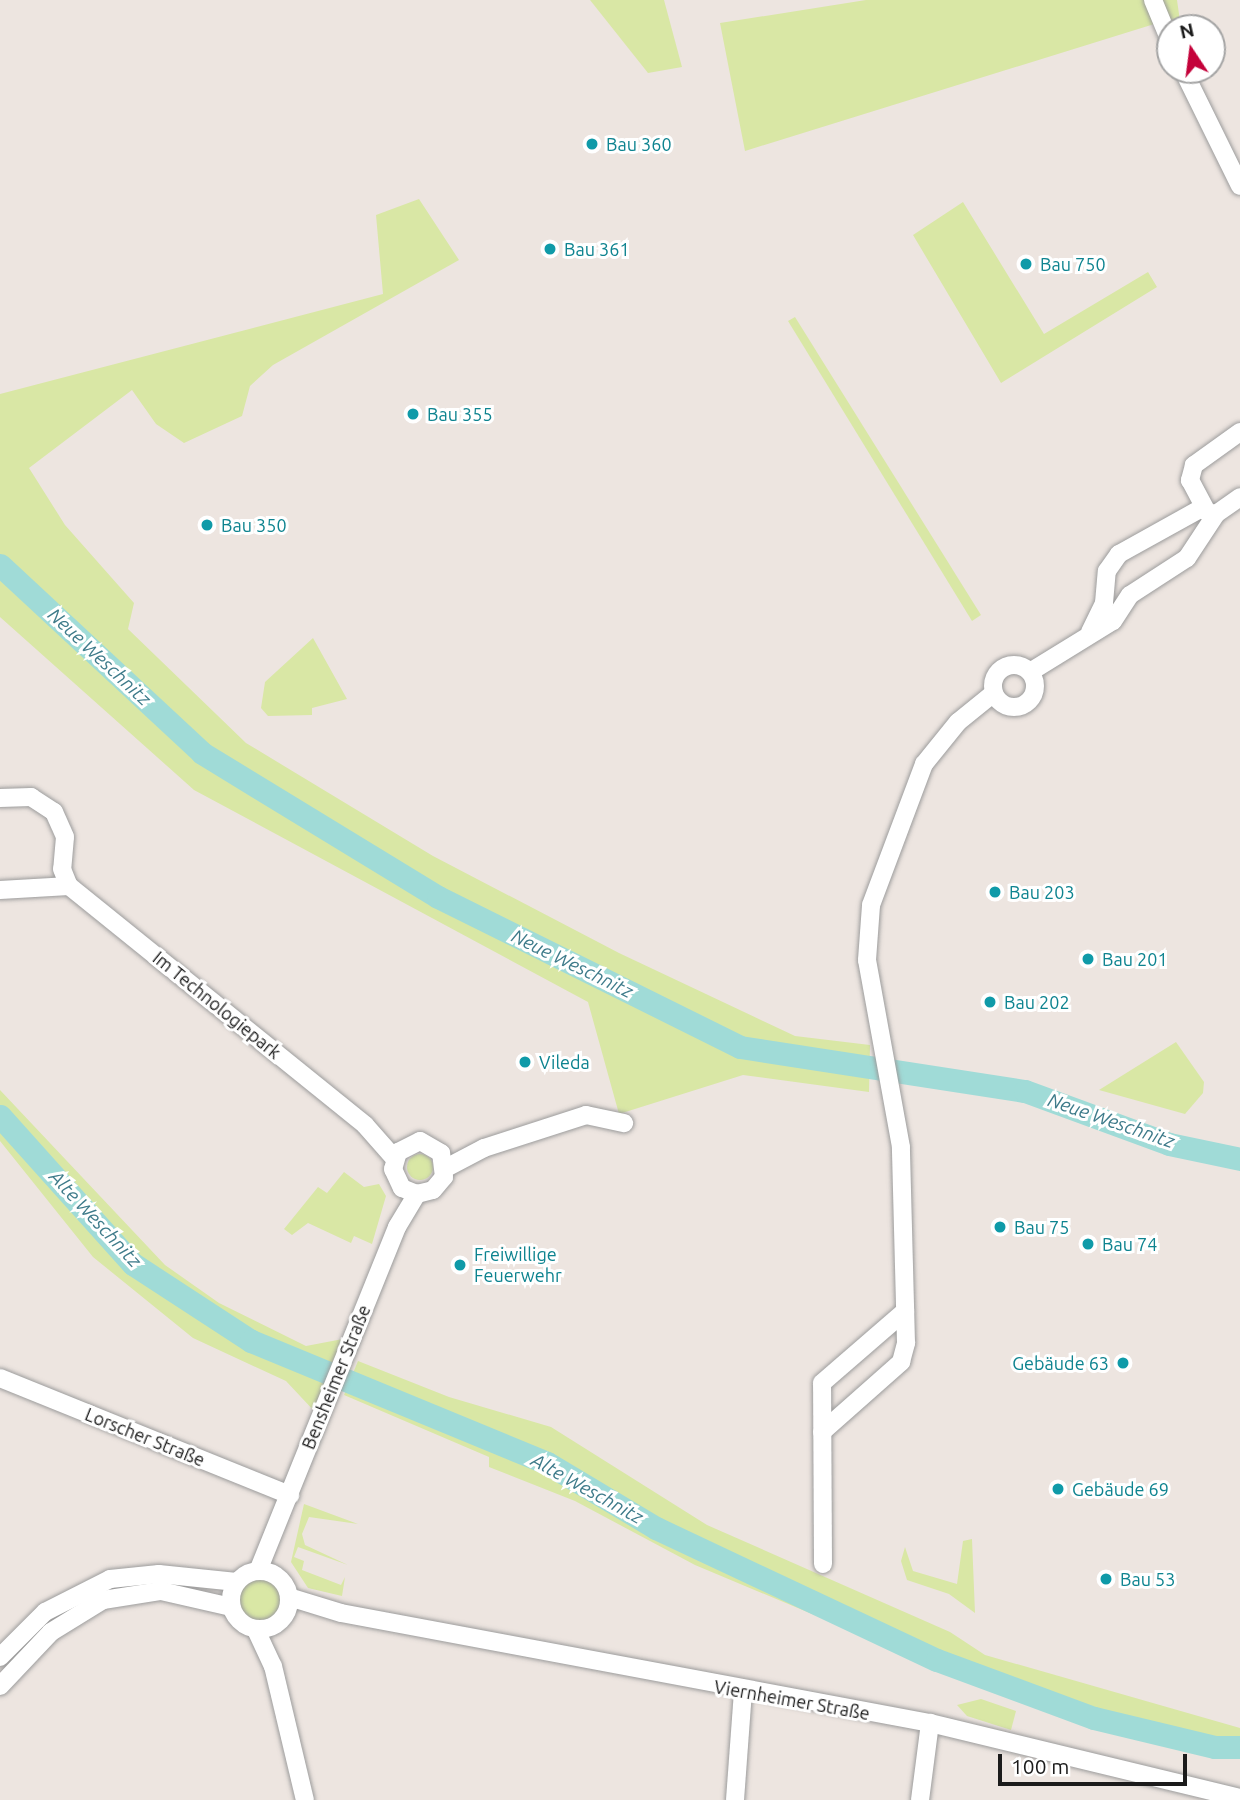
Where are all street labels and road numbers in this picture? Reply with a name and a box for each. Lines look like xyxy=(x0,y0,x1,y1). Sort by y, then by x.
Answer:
street label: Im Technologiepark xyxy=(149,947,285,1063)
street label: Bensheimer Straße xyxy=(297,1302,375,1452)
street label: Lorscher Straße xyxy=(82,1403,208,1471)
street label: Viernheimer Straße xyxy=(712,1676,872,1724)

